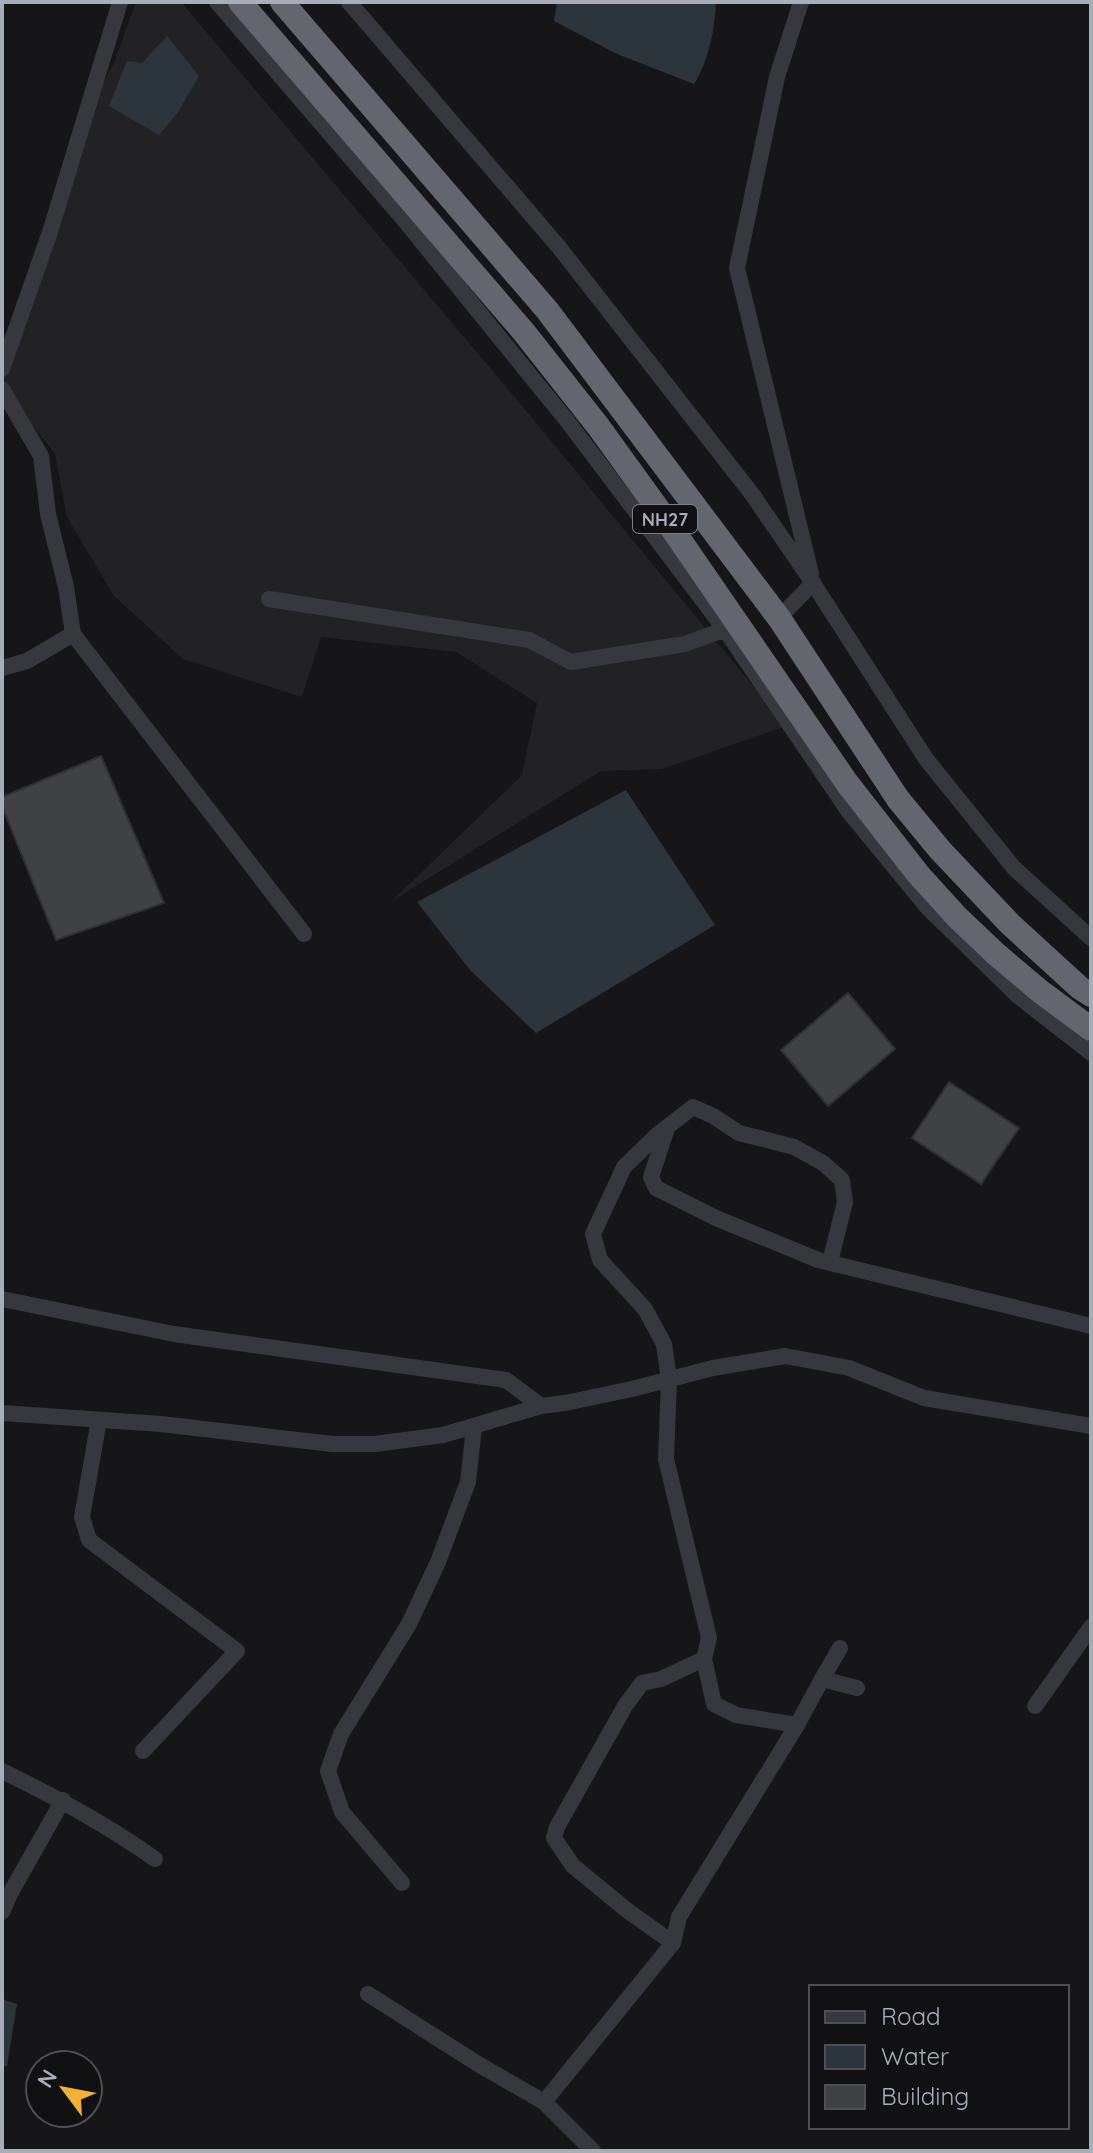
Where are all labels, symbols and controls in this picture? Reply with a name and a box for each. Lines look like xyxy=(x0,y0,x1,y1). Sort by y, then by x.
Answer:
road number: NH27 xyxy=(633,505,697,533)
legend xyxy=(809,1985,1069,2129)
text: Road xyxy=(881,2001,941,2031)
text: Water xyxy=(881,2041,949,2071)
north arrow xyxy=(24,2049,104,2129)
text: N xyxy=(31,2064,63,2093)
text: Building xyxy=(881,2081,969,2111)

